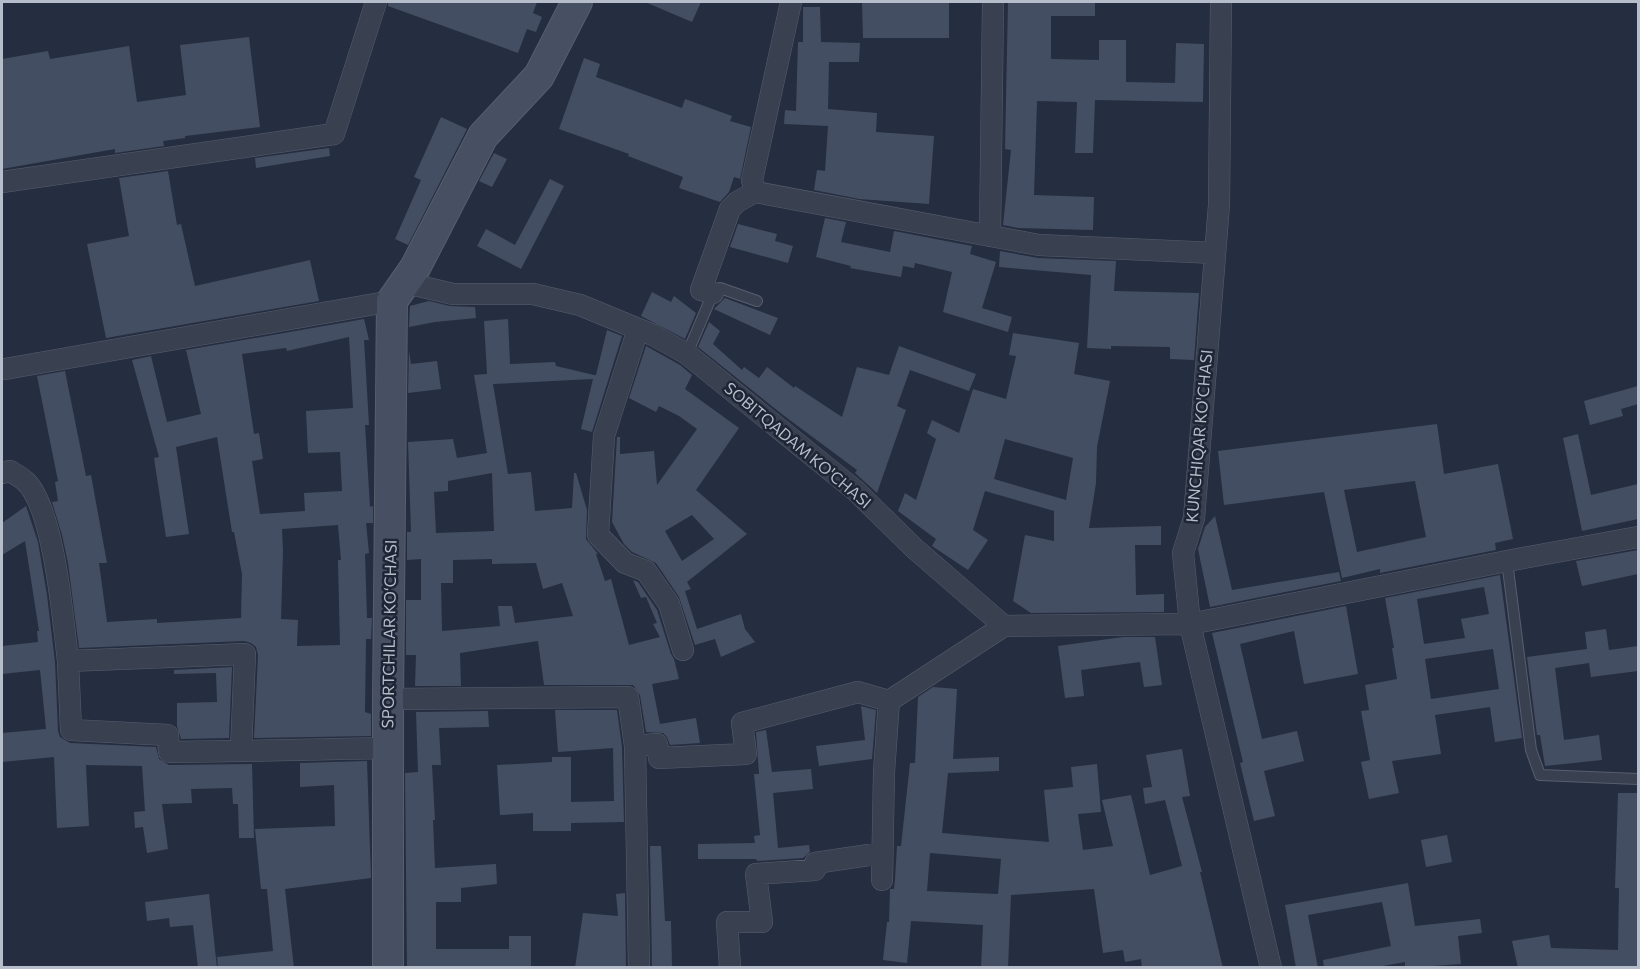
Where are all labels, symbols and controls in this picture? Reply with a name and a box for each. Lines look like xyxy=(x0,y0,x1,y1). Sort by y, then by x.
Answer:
street label: KUNCHIQAR KO'CHASI xyxy=(1181,349,1216,523)
street label: SOBITQADAM KO'CHASI xyxy=(721,378,876,512)
street label: SPORTCHILAR KO‘CHASI xyxy=(377,539,400,729)

